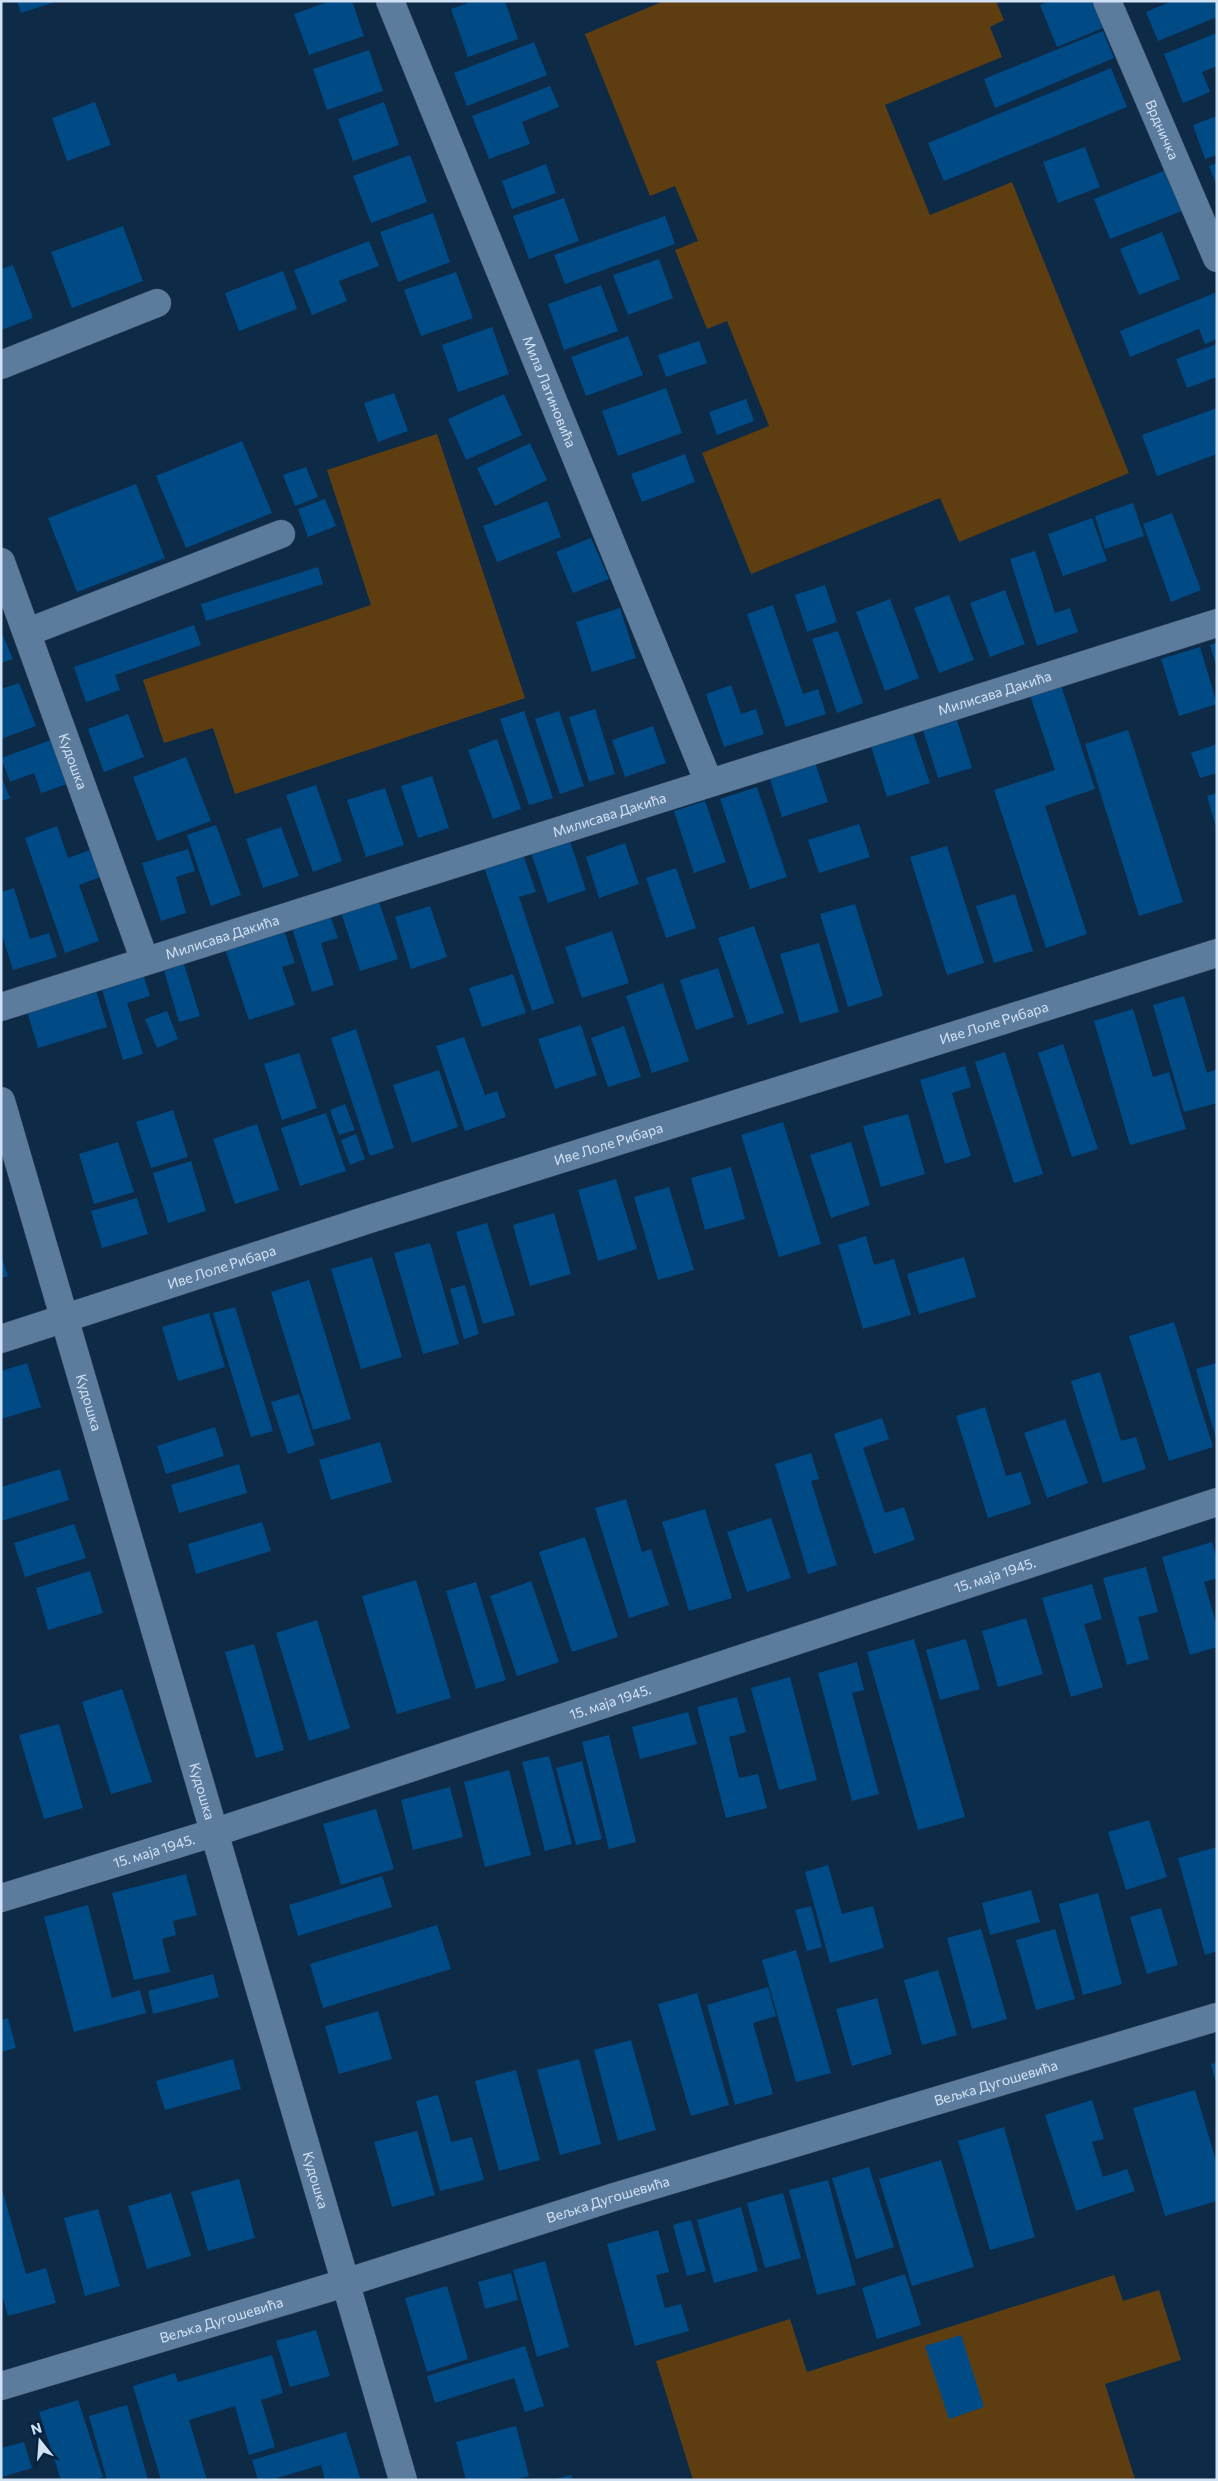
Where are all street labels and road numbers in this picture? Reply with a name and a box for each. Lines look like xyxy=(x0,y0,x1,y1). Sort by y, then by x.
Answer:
street label: Врдничка xyxy=(1142,97,1183,162)
street label: Мила Латиновића xyxy=(520,333,580,450)
street label: Милисава Дакића xyxy=(936,667,1053,719)
street label: Кудошка xyxy=(55,731,91,792)
street label: Милисава Дакића xyxy=(550,788,668,840)
street label: Милисава Дакића xyxy=(163,911,281,963)
street label: Иве Лоле Рибара xyxy=(937,998,1050,1048)
street label: Иве Лоле Рибара xyxy=(552,1119,665,1169)
street label: Иве Лоле Рибара xyxy=(165,1241,278,1292)
street label: Кудошка xyxy=(73,1372,106,1433)
street label: 15. маја 1945. xyxy=(952,1553,1038,1596)
street label: 15. маја 1945. xyxy=(567,1680,653,1723)
street label: Кудошка xyxy=(186,1761,219,1822)
street label: 15. маја 1945. xyxy=(111,1830,197,1871)
street label: Вељка Дугошевића xyxy=(932,2056,1060,2109)
street label: Кудошка xyxy=(300,2149,332,2211)
street label: Вељка Дугошевића xyxy=(544,2172,671,2226)
street label: Вељка Дугошевића xyxy=(157,2293,285,2346)

